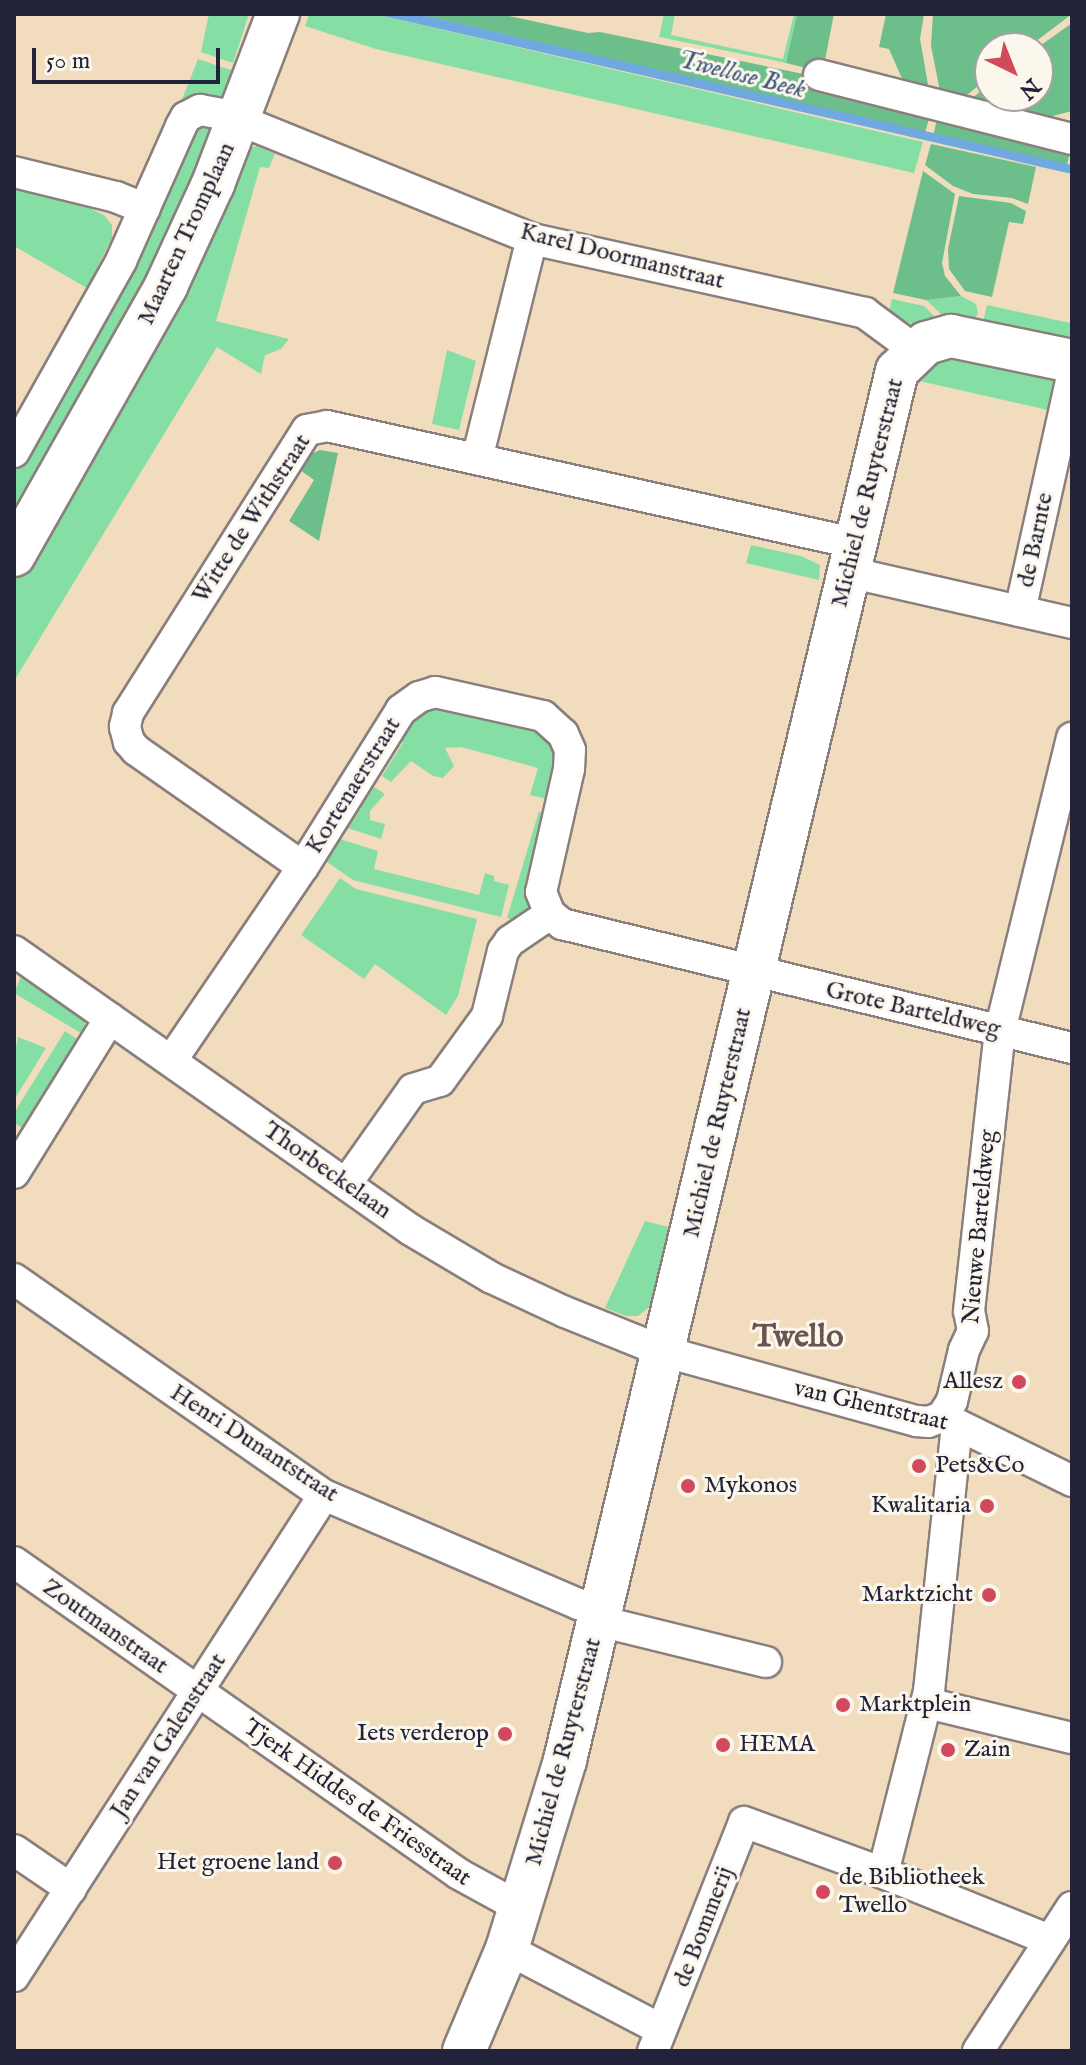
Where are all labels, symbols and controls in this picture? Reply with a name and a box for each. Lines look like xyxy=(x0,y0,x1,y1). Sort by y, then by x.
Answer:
scale bar xyxy=(36,32,224,82)
north arrow xyxy=(974,32,1054,112)
water label: Twellose Beek xyxy=(675,44,809,106)
text: 50 m xyxy=(46,46,90,77)
text: N xyxy=(1012,71,1046,105)
street label: Maarten Tromplaan xyxy=(132,138,242,330)
street label: Karel Doormanstraat xyxy=(517,218,727,296)
street label: Michiel de Ruyterstraat xyxy=(826,375,910,611)
street label: Witte de Withstraat xyxy=(187,429,317,609)
street label: de Barnte xyxy=(1012,490,1060,590)
street label: Kortenaerstraat xyxy=(301,712,407,860)
street label: Grote Barteldweg xyxy=(823,976,1003,1044)
street label: Michiel de Ruyterstraat xyxy=(678,1005,758,1241)
street label: Thorbeckelaan xyxy=(257,1116,397,1226)
street label: Nieuwe Barteldweg xyxy=(957,1128,1003,1326)
district label: Twello xyxy=(753,1319,843,1357)
place label: Allesz xyxy=(943,1368,1003,1396)
marker: Allesz xyxy=(1010,1373,1028,1391)
street label: van Ghentstraat xyxy=(791,1374,951,1438)
street label: Henri Dunantstraat xyxy=(164,1379,344,1509)
place label: Pets&Co xyxy=(935,1452,1024,1480)
marker: Pets&Co xyxy=(910,1457,928,1475)
place label: Mykonos xyxy=(704,1472,797,1500)
marker: Mykonos xyxy=(679,1477,697,1495)
place label: Kwalitaria xyxy=(871,1492,971,1520)
marker: Kwalitaria xyxy=(978,1497,996,1515)
street label: Zoutmanstraat xyxy=(37,1573,173,1681)
place label: Marktzicht xyxy=(862,1581,973,1609)
marker: Marktzicht xyxy=(980,1586,998,1604)
street label: Michiel de Ruyterstraat xyxy=(520,1635,608,1869)
street label: Jan van Galenstraat xyxy=(105,1648,233,1824)
place label: Marktplein xyxy=(859,1691,971,1719)
marker: Marktplein xyxy=(834,1696,852,1714)
street label: Tjerk Hiddes de Friesstraat xyxy=(238,1713,476,1893)
place label: Iets verderop xyxy=(357,1720,489,1748)
marker: Iets verderop xyxy=(496,1725,514,1743)
place label: HEMA xyxy=(739,1731,815,1759)
marker: HEMA xyxy=(714,1736,732,1754)
place label: Zain xyxy=(964,1736,1010,1764)
marker: Zain xyxy=(939,1741,957,1759)
place label: Het groene land xyxy=(157,1849,319,1877)
marker: Het groene land xyxy=(326,1854,344,1872)
street label: de Bommerij xyxy=(668,1863,740,1991)
place label: de Bibliotheek Twello xyxy=(839,1864,985,1920)
marker: de Bibliotheek Twello xyxy=(814,1883,832,1901)

